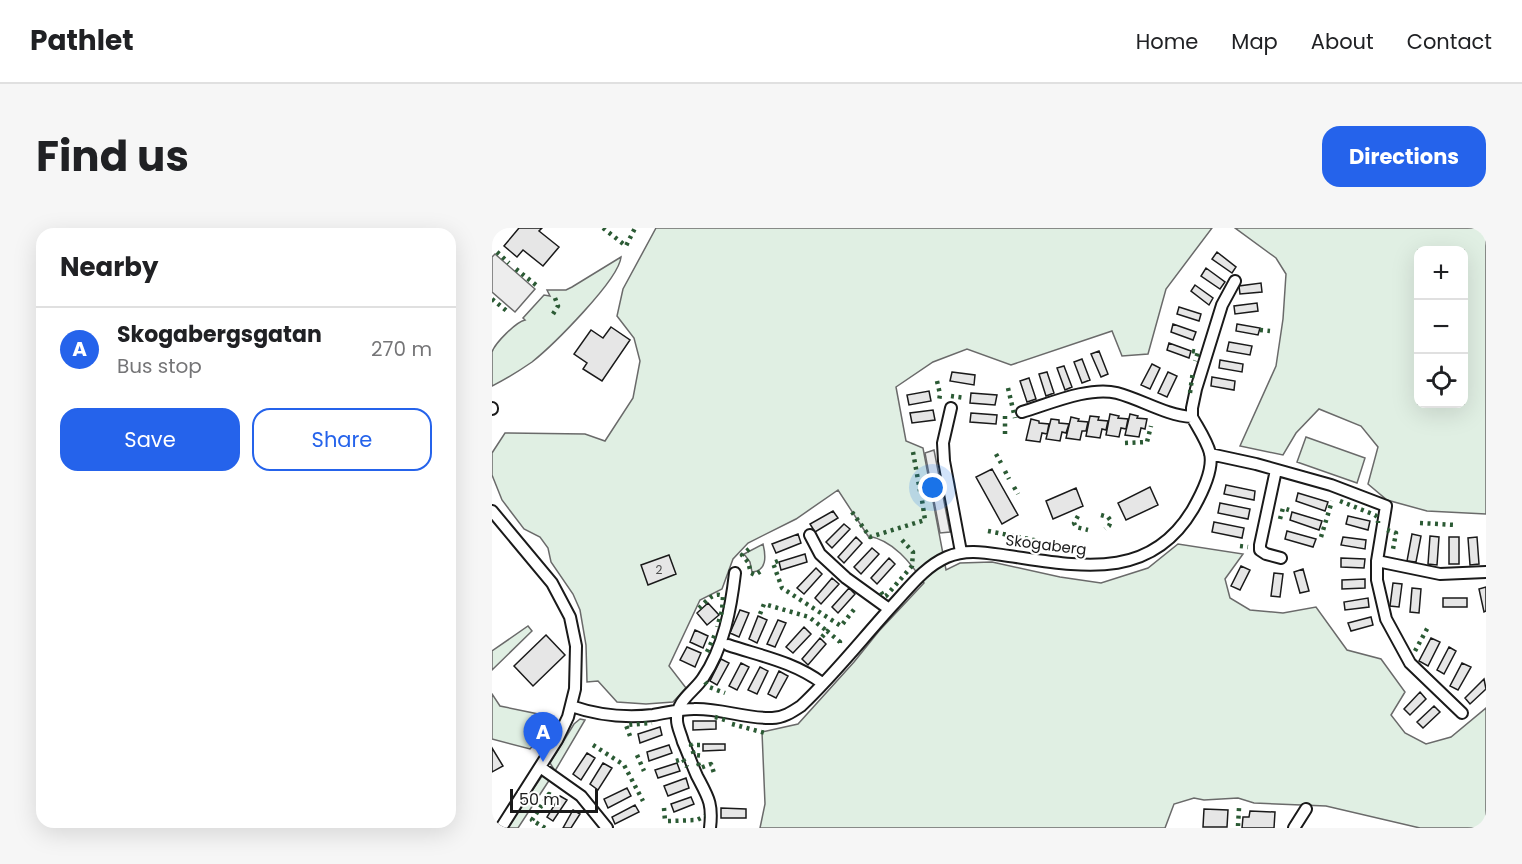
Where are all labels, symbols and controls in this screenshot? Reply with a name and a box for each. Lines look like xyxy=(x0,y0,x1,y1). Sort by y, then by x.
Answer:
text: Pathlet xyxy=(30,21,134,60)
text: Home xyxy=(1136,27,1198,56)
text: Map xyxy=(1231,27,1278,56)
text: About xyxy=(1311,27,1374,56)
text: Contact xyxy=(1407,27,1492,56)
button: Directions xyxy=(1322,126,1486,187)
text: Find us xyxy=(36,127,189,186)
map controls xyxy=(1414,246,1468,408)
button: + xyxy=(1414,246,1468,300)
text: Nearby xyxy=(60,249,158,285)
button: − xyxy=(1414,300,1468,354)
text: Skogabergsgatan xyxy=(117,319,322,350)
text: A xyxy=(72,335,87,363)
text: 270 m xyxy=(371,335,432,363)
text: Bus stop xyxy=(117,352,202,380)
button: locate xyxy=(1414,354,1468,408)
button: Save xyxy=(60,408,240,471)
button: Share xyxy=(252,408,432,471)
your location xyxy=(918,473,947,502)
street label: Skogaberg xyxy=(1004,529,1088,560)
house number: 2 xyxy=(656,561,663,578)
pin: A xyxy=(524,712,562,762)
scale bar xyxy=(510,786,598,814)
text: 50 m xyxy=(519,788,560,811)

